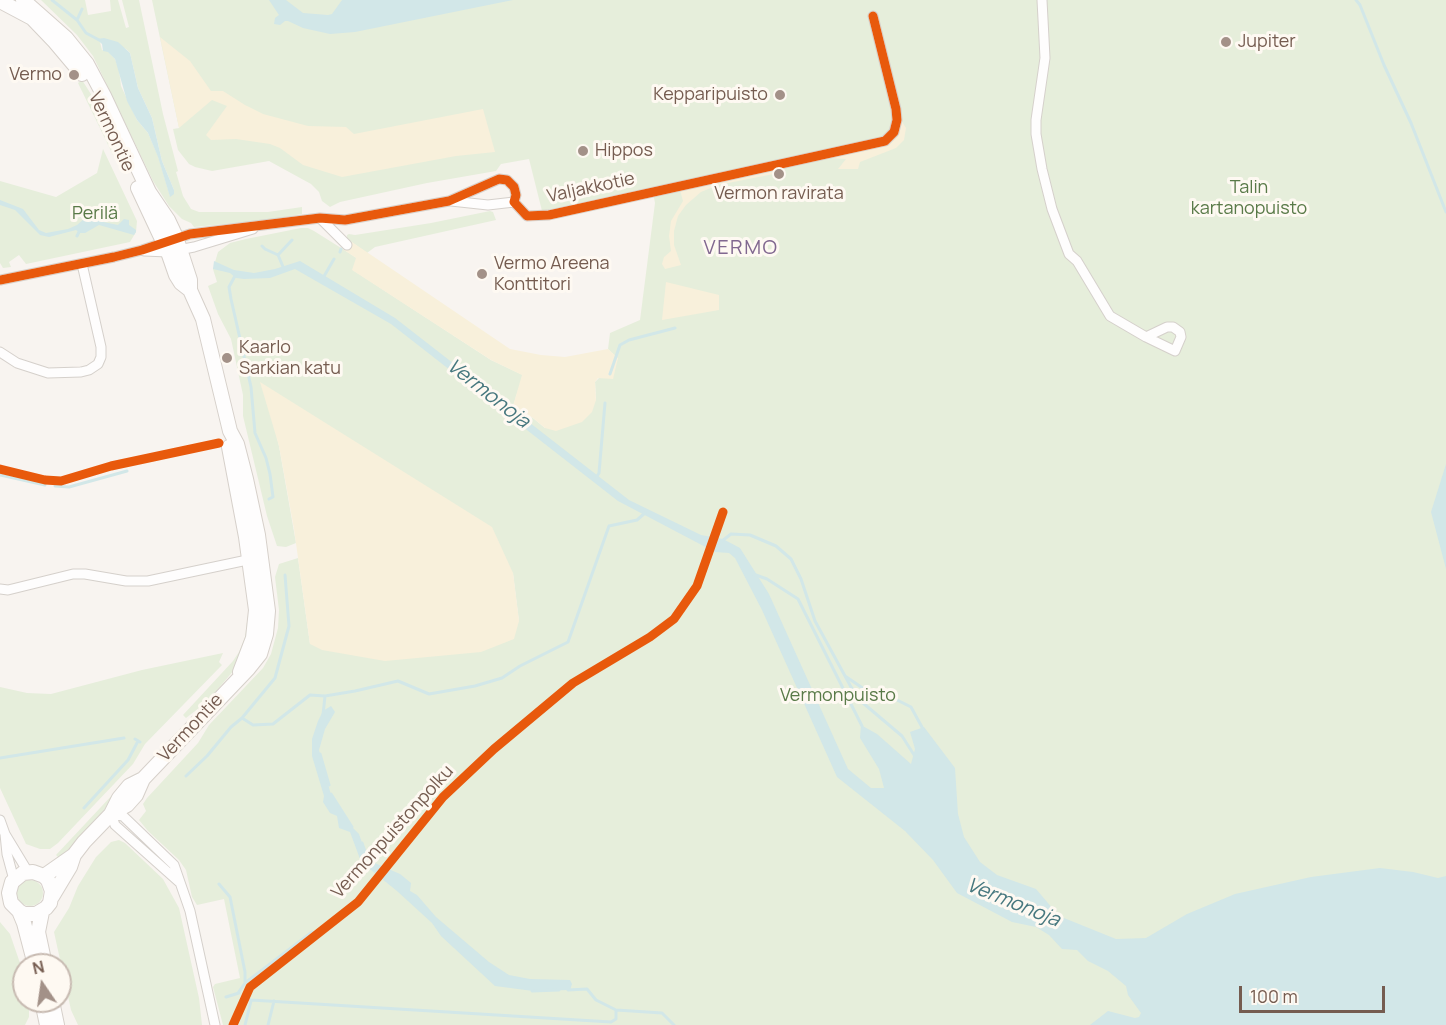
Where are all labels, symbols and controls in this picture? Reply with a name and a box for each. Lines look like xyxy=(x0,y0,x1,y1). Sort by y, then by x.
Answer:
place label: Jupiter xyxy=(1238,31,1296,53)
marker: Jupiter xyxy=(1219,35,1233,49)
place label: Vermo xyxy=(9,64,62,86)
marker: Vermo xyxy=(67,68,81,82)
place label: Kepparipuisto xyxy=(653,84,768,106)
marker: Kepparipuisto xyxy=(773,88,787,102)
street label: Vermontie xyxy=(83,89,139,175)
place label: Hippos xyxy=(595,140,653,162)
marker: Hippos xyxy=(576,144,590,158)
marker: Vermon ravirata xyxy=(772,167,786,181)
street label: Valjakkotie xyxy=(545,168,637,208)
park label: Talin kartanopuisto xyxy=(1191,177,1307,219)
place label: Vermon ravirata xyxy=(714,183,844,205)
park label: Perilä xyxy=(72,203,118,225)
district label: VERMO xyxy=(704,236,778,260)
place label: Vermo Areena Konttitori xyxy=(494,253,609,296)
marker: Vermo Areena Konttitori xyxy=(475,267,489,281)
place label: Kaarlo Sarkian katu xyxy=(239,337,341,380)
marker: Kaarlo Sarkian katu xyxy=(220,351,234,365)
water label: Vermonoja xyxy=(442,354,534,434)
park label: Vermonpuisto xyxy=(780,685,896,707)
street label: Vermontie xyxy=(154,689,228,767)
street label: Vermonpuistonpolku xyxy=(328,761,458,903)
water label: Vermonoja xyxy=(963,873,1063,933)
north arrow xyxy=(12,953,72,1013)
text: N xyxy=(30,955,46,979)
scale bar xyxy=(1242,974,1388,1012)
text: 100 m xyxy=(1250,984,1298,1008)

